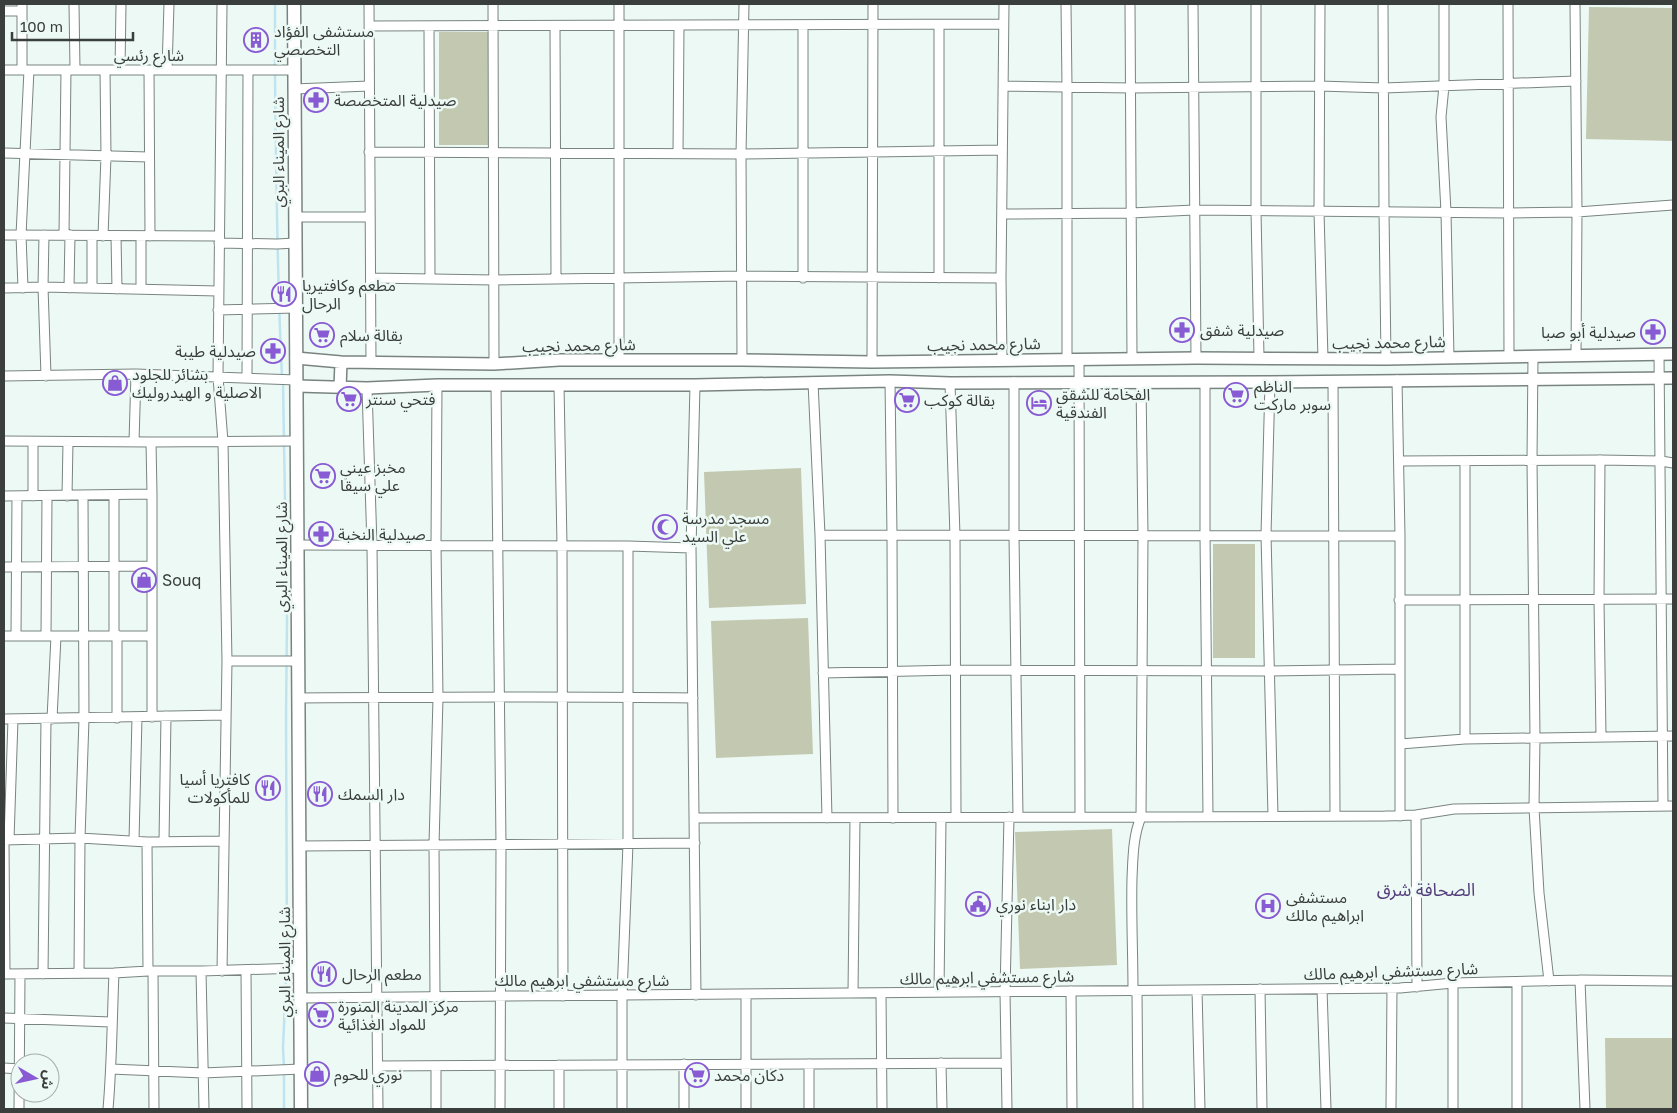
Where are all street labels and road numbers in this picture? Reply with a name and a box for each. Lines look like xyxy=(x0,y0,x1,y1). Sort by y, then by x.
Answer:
street label: شارع رئسي xyxy=(114,45,184,68)
street label: شارع الميناء البري xyxy=(268,96,291,208)
street label: شارع محمد نجيب xyxy=(1332,331,1446,356)
street label: شارع محمد نجيب xyxy=(927,333,1041,358)
street label: شارع محمد نجيب xyxy=(522,334,636,359)
street label: شارع الميناء البري xyxy=(271,501,294,613)
street label: شارع الميناء البري xyxy=(274,906,297,1018)
street label: شارع مستشفي ابرهيم مالك xyxy=(1304,958,1479,987)
street label: شارع مستشفي ابرهيم مالك xyxy=(900,965,1074,992)
street label: شارع مستشفي ابرهيم مالك xyxy=(495,970,669,993)

